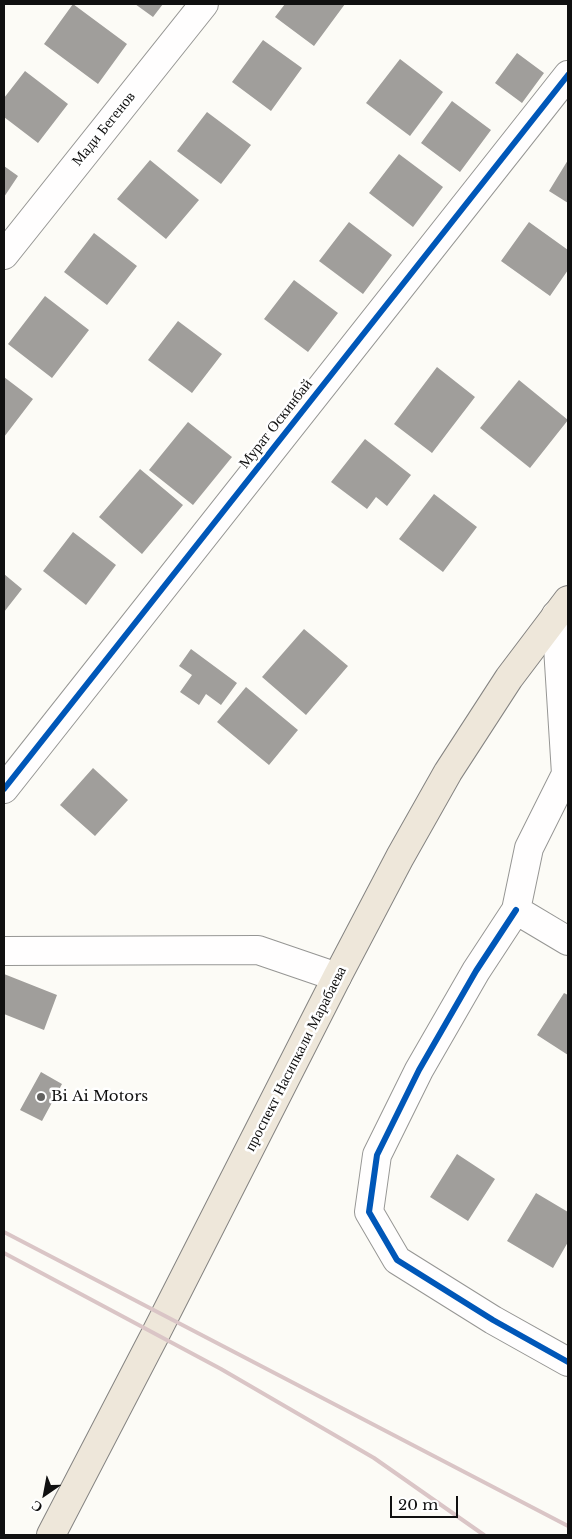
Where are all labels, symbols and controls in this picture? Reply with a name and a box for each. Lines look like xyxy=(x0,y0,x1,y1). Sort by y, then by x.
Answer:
street label: Мади Бегенов xyxy=(69,88,139,170)
street label: Мурат Оскинбай xyxy=(236,376,316,472)
street label: проспект Насипкали Марабаева xyxy=(241,963,351,1155)
place label: Bi Ai Motors xyxy=(51,1088,148,1106)
marker: Bi Ai Motors xyxy=(35,1091,47,1103)
north arrow xyxy=(20,1469,70,1519)
scale bar xyxy=(392,1486,460,1518)
text: 20 m xyxy=(398,1495,438,1514)
text: С xyxy=(28,1496,46,1517)

